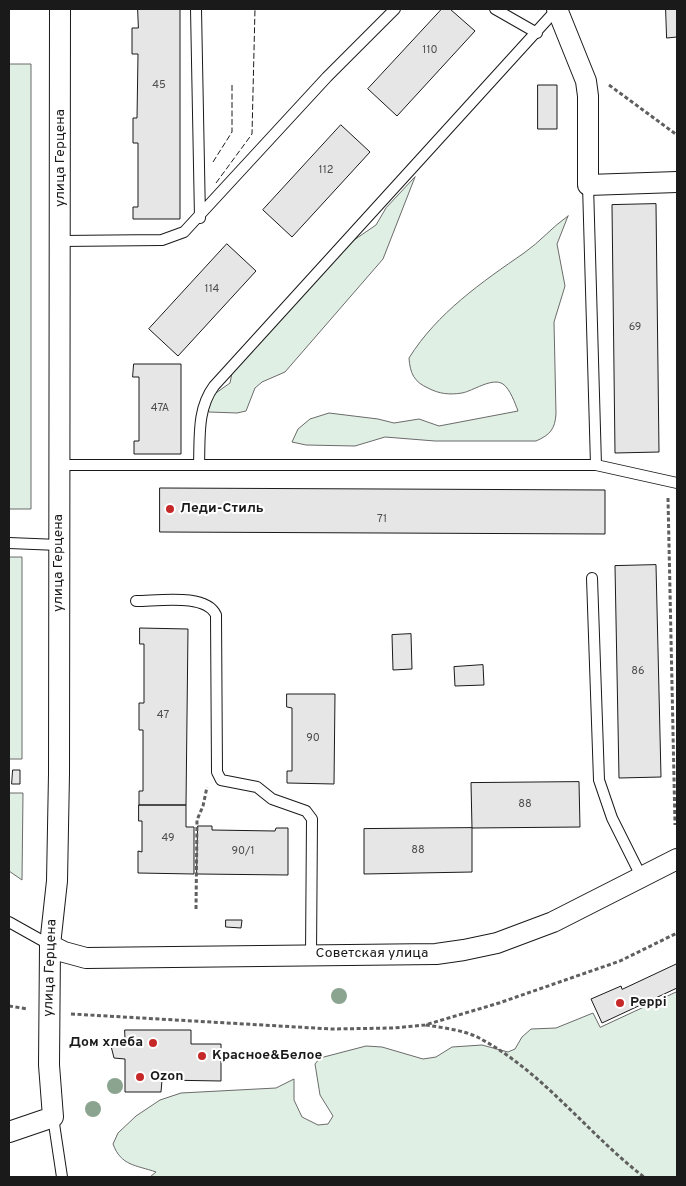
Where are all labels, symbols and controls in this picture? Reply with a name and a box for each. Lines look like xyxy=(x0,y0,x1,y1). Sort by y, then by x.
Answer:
house number: 110 xyxy=(422,44,438,58)
house number: 45 xyxy=(152,79,166,93)
street label: улица Герцена xyxy=(53,109,69,207)
house number: 112 xyxy=(319,164,333,178)
house number: 114 xyxy=(205,283,219,297)
house number: 69 xyxy=(629,321,641,335)
house number: 47А xyxy=(151,402,169,416)
place label: Леди-Стиль xyxy=(180,501,264,517)
marker: Леди-Стиль xyxy=(164,503,176,515)
house number: 71 xyxy=(377,513,387,527)
street label: улица Герцена xyxy=(51,514,67,612)
house number: 86 xyxy=(631,665,645,679)
house number: 47 xyxy=(157,709,169,723)
house number: 90 xyxy=(306,732,320,746)
house number: 88 xyxy=(518,798,532,812)
house number: 49 xyxy=(161,832,175,846)
house number: 88 xyxy=(411,844,425,858)
house number: 90/1 xyxy=(231,845,255,859)
street label: улица Герцена xyxy=(41,919,61,1017)
street label: Советская улица xyxy=(316,946,428,962)
place label: Peppi xyxy=(630,995,667,1011)
marker: Peppi xyxy=(614,997,626,1009)
place label: Дом хлеба xyxy=(69,1035,143,1051)
marker: Дом хлеба xyxy=(147,1037,159,1049)
place label: Красное&Белое xyxy=(212,1048,322,1064)
marker: Красное&Белое xyxy=(196,1050,208,1062)
place label: Ozon xyxy=(150,1069,183,1085)
marker: Ozon xyxy=(134,1071,146,1083)

